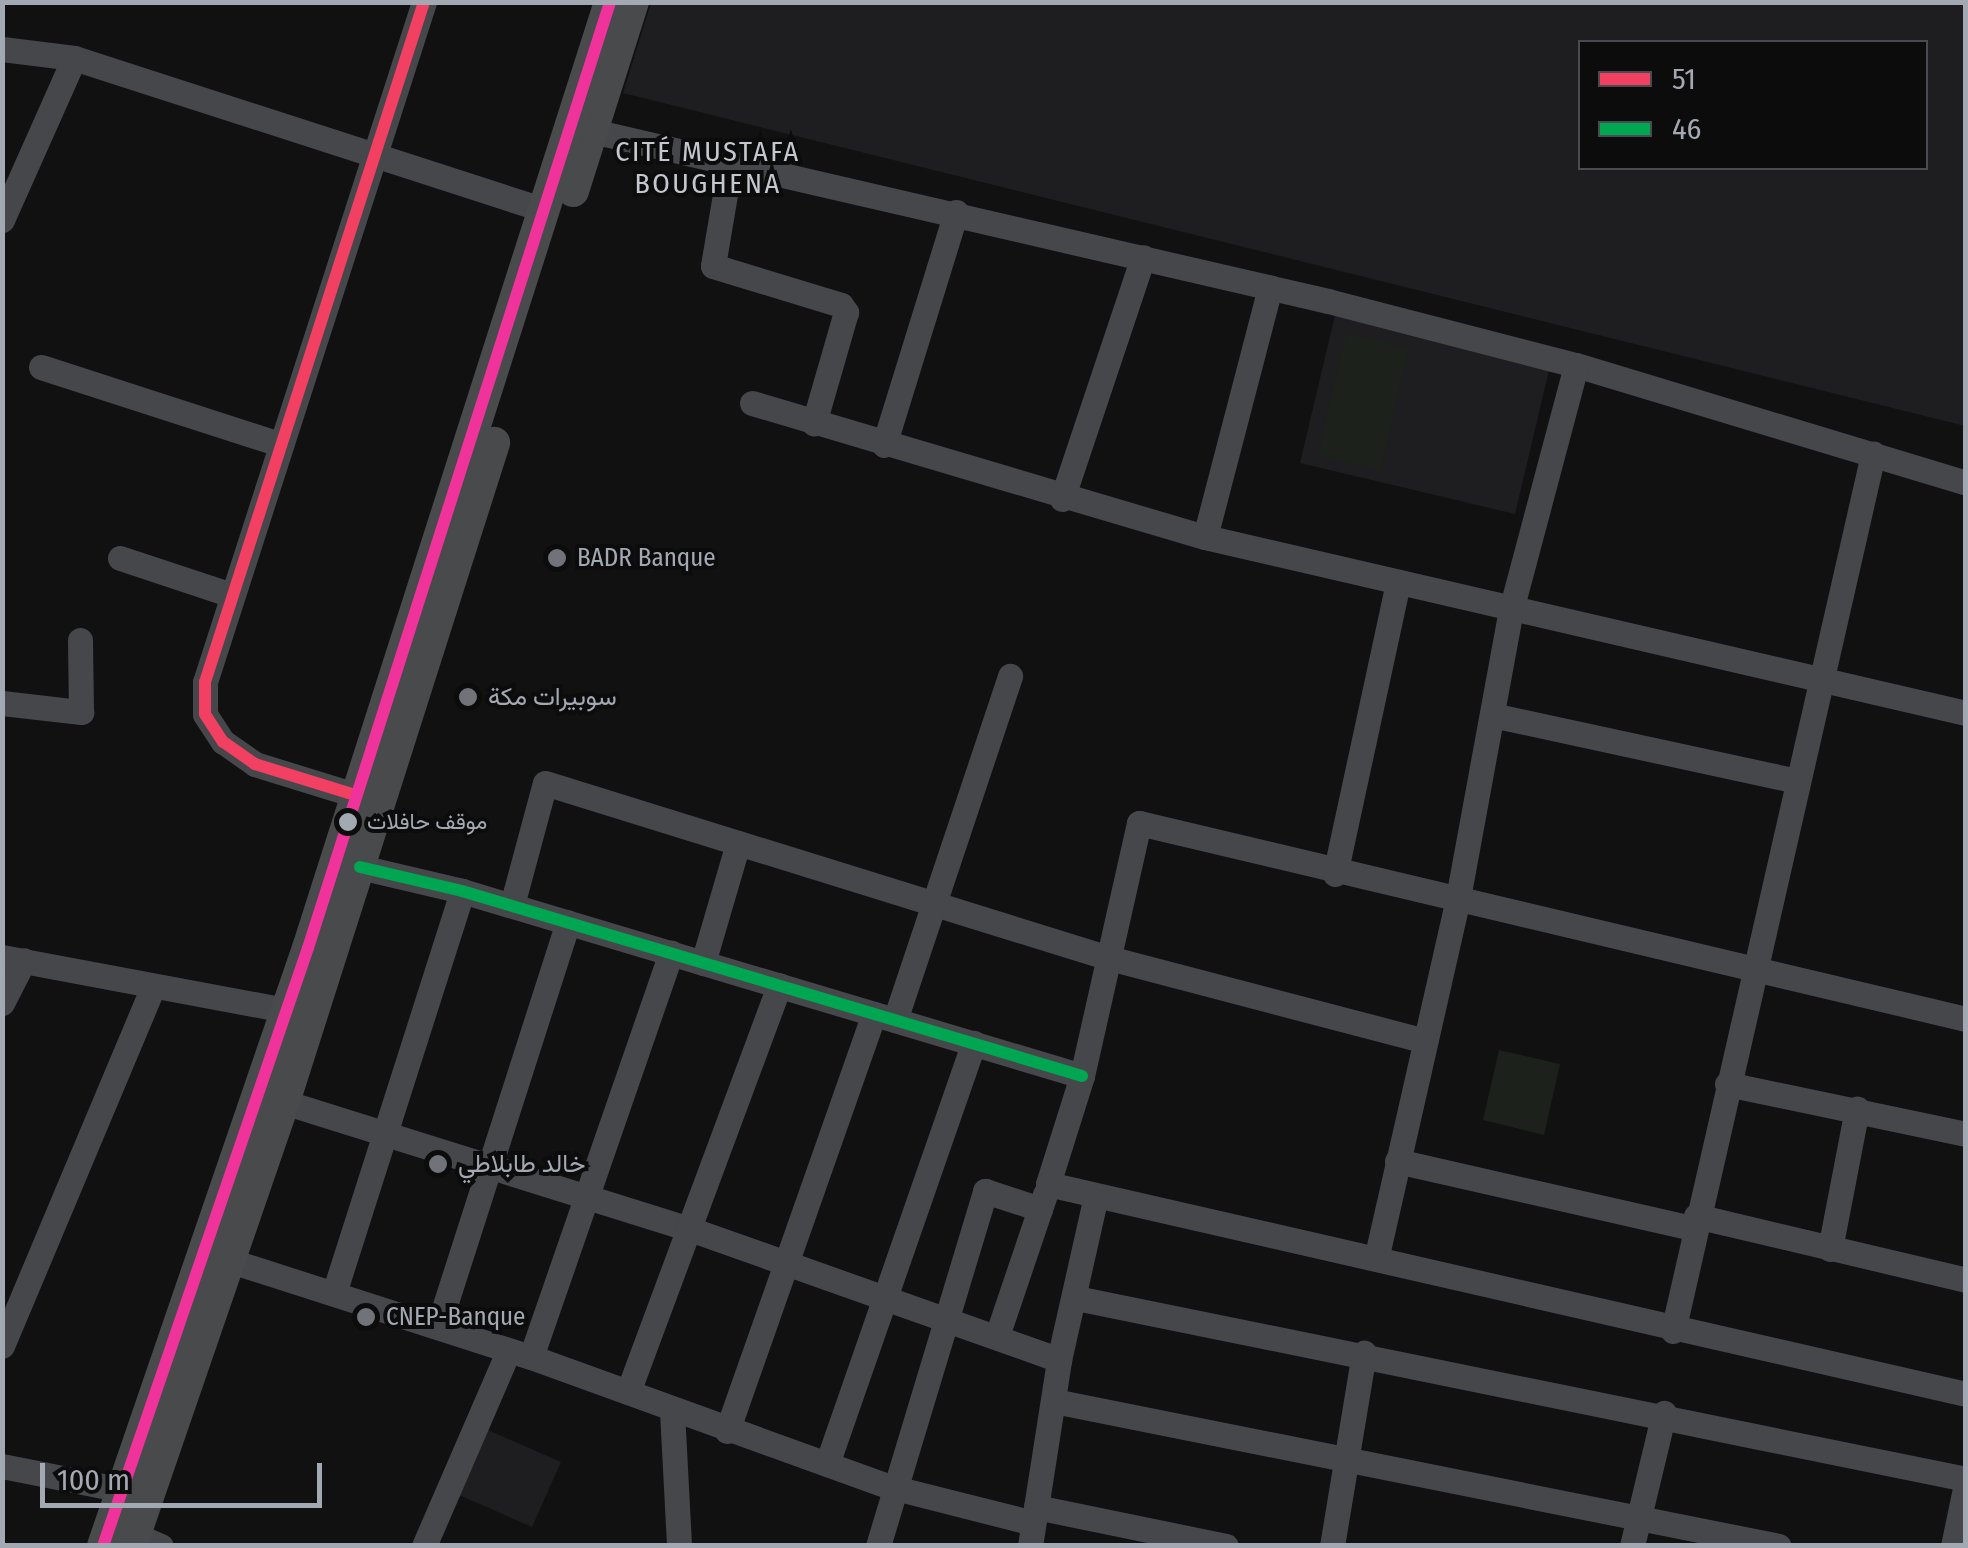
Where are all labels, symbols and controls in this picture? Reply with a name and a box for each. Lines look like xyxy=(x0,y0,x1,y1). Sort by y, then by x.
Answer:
legend xyxy=(1578,40,1928,170)
text: 51 xyxy=(1672,61,1696,97)
text: 46 xyxy=(1672,111,1701,147)
district label: CITÉ MUSTAFA BOUGHENA xyxy=(615,135,801,201)
place label: BADR Banque xyxy=(577,543,716,573)
marker: BADR Banque xyxy=(546,547,568,569)
place label: سوبيرات مكة xyxy=(488,682,617,712)
marker: سوبيرات مكة xyxy=(457,686,479,708)
place label: موقف حافلات xyxy=(367,809,487,835)
marker: موقف حافلات xyxy=(338,812,358,832)
place label: خالد طابلاطي xyxy=(458,1149,585,1179)
marker: خالد طابلاطي xyxy=(427,1153,449,1175)
place label: CNEP-Banque xyxy=(386,1302,525,1332)
marker: CNEP-Banque xyxy=(355,1306,377,1328)
scale bar xyxy=(45,1443,328,1505)
text: 100 m xyxy=(57,1462,130,1498)

